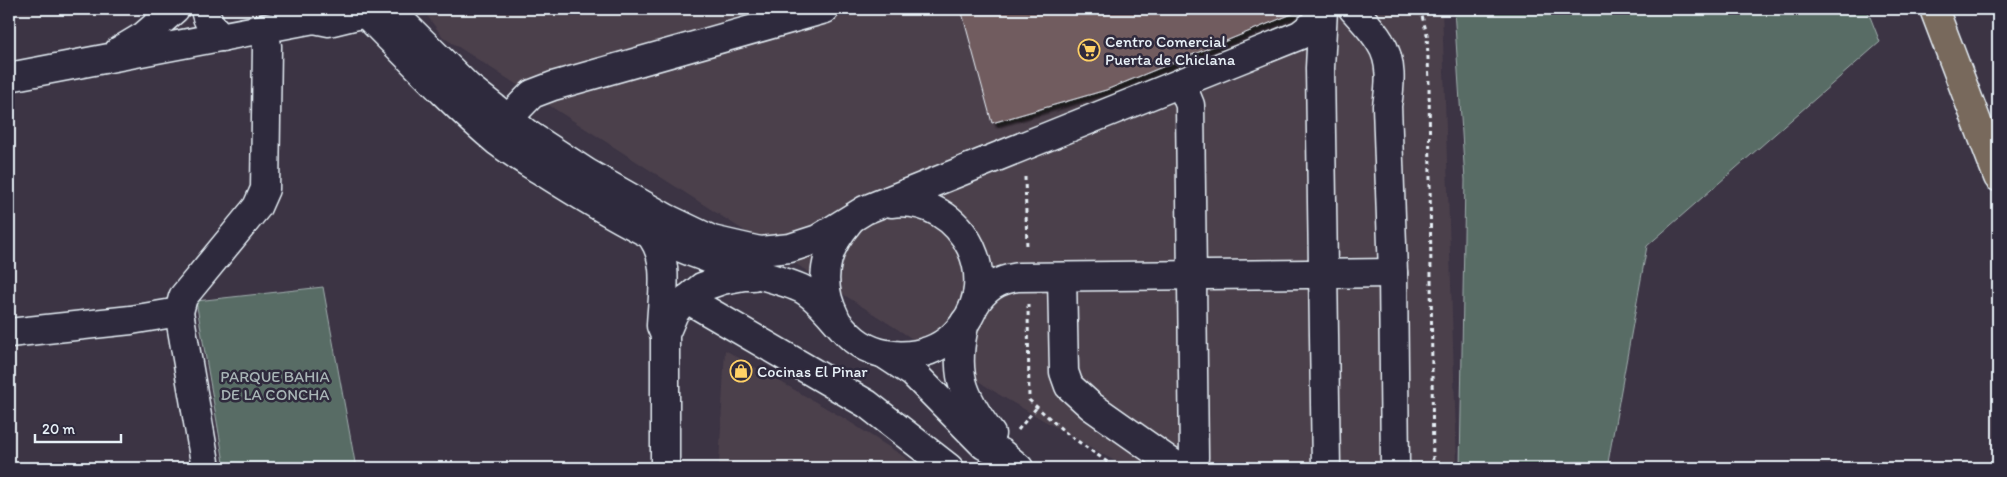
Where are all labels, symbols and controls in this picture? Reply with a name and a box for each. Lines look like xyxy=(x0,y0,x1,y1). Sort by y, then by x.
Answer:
place label: Centro Comercial Puerta de Chiclana xyxy=(1105,32,1236,69)
supermarket icon: Centro Comercial Puerta de Chiclana xyxy=(1077,38,1101,62)
shop icon: Cocinas El Pinar xyxy=(729,359,753,383)
place label: Cocinas El Pinar xyxy=(757,362,868,381)
park label: PARQUE BAHIA DE LA CONCHA xyxy=(220,367,330,404)
scale bar xyxy=(35,412,121,444)
text: 20 m xyxy=(42,420,76,438)

